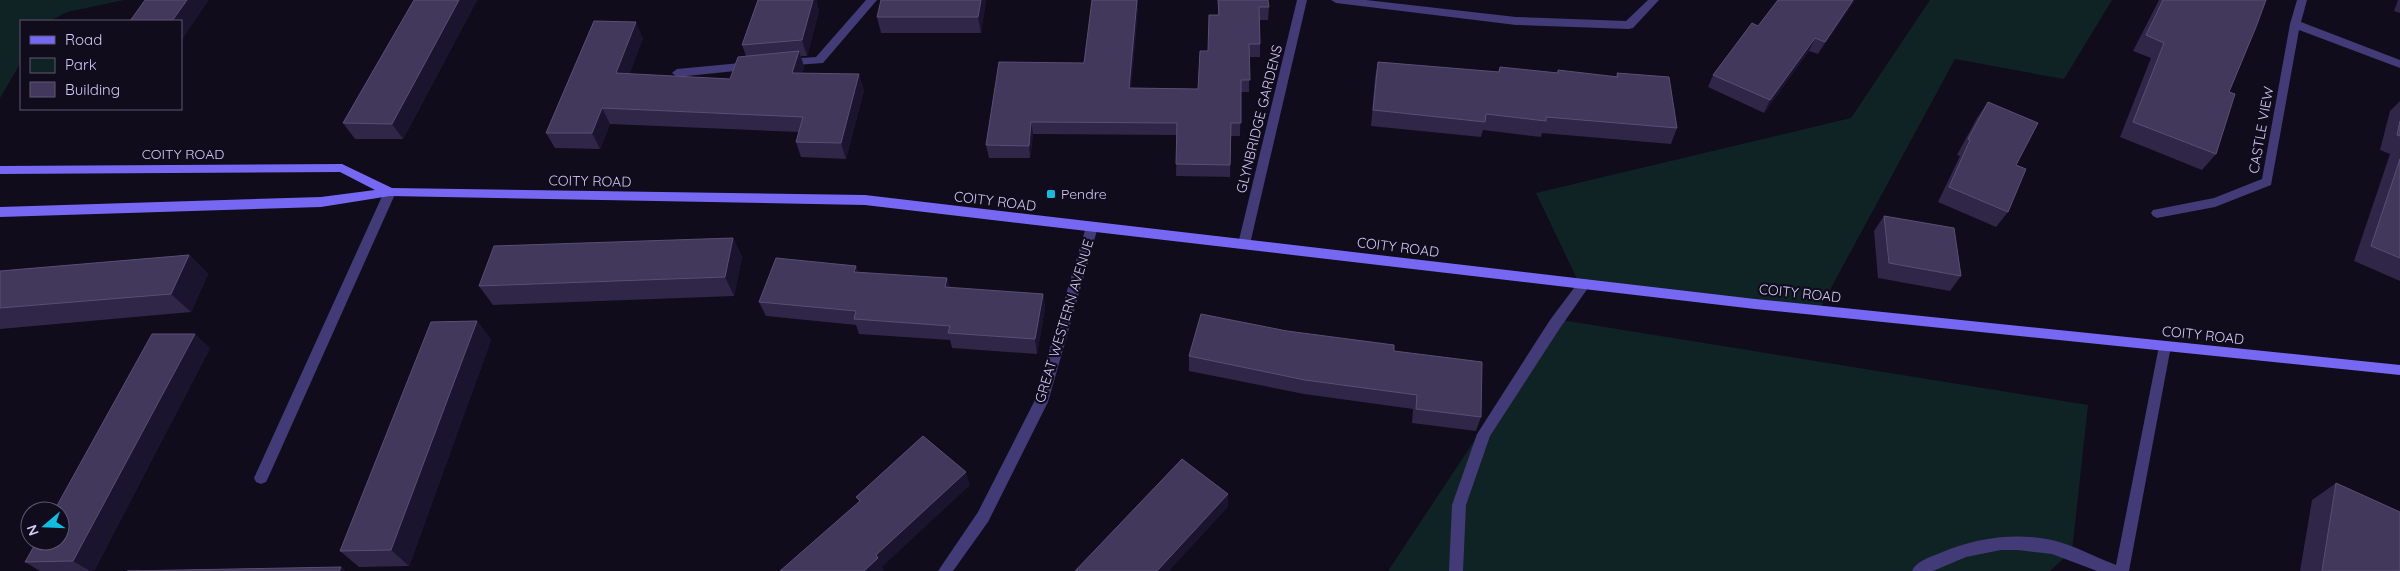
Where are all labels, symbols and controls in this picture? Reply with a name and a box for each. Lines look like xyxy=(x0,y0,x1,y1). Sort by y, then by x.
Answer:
legend xyxy=(20,20,182,110)
text: Road xyxy=(65,30,102,49)
street label: GLYNBRIDGE GARDENS xyxy=(1232,43,1286,195)
text: Park xyxy=(65,55,97,74)
text: Building xyxy=(65,80,120,99)
street label: CASTLE VIEW xyxy=(2244,85,2278,175)
street label: COITY ROAD xyxy=(142,145,224,163)
street label: COITY ROAD xyxy=(549,171,631,191)
place label: Pendre xyxy=(1061,185,1107,203)
street label: COITY ROAD xyxy=(953,187,1037,215)
marker: Pendre xyxy=(1045,188,1057,200)
street label: COITY ROAD xyxy=(1356,233,1440,261)
street label: GREAT WESTERN AVENUE xyxy=(1031,237,1097,405)
street label: COITY ROAD xyxy=(1758,280,1842,306)
street label: COITY ROAD xyxy=(2161,322,2245,348)
north arrow xyxy=(20,501,70,551)
text: N xyxy=(23,522,43,538)

